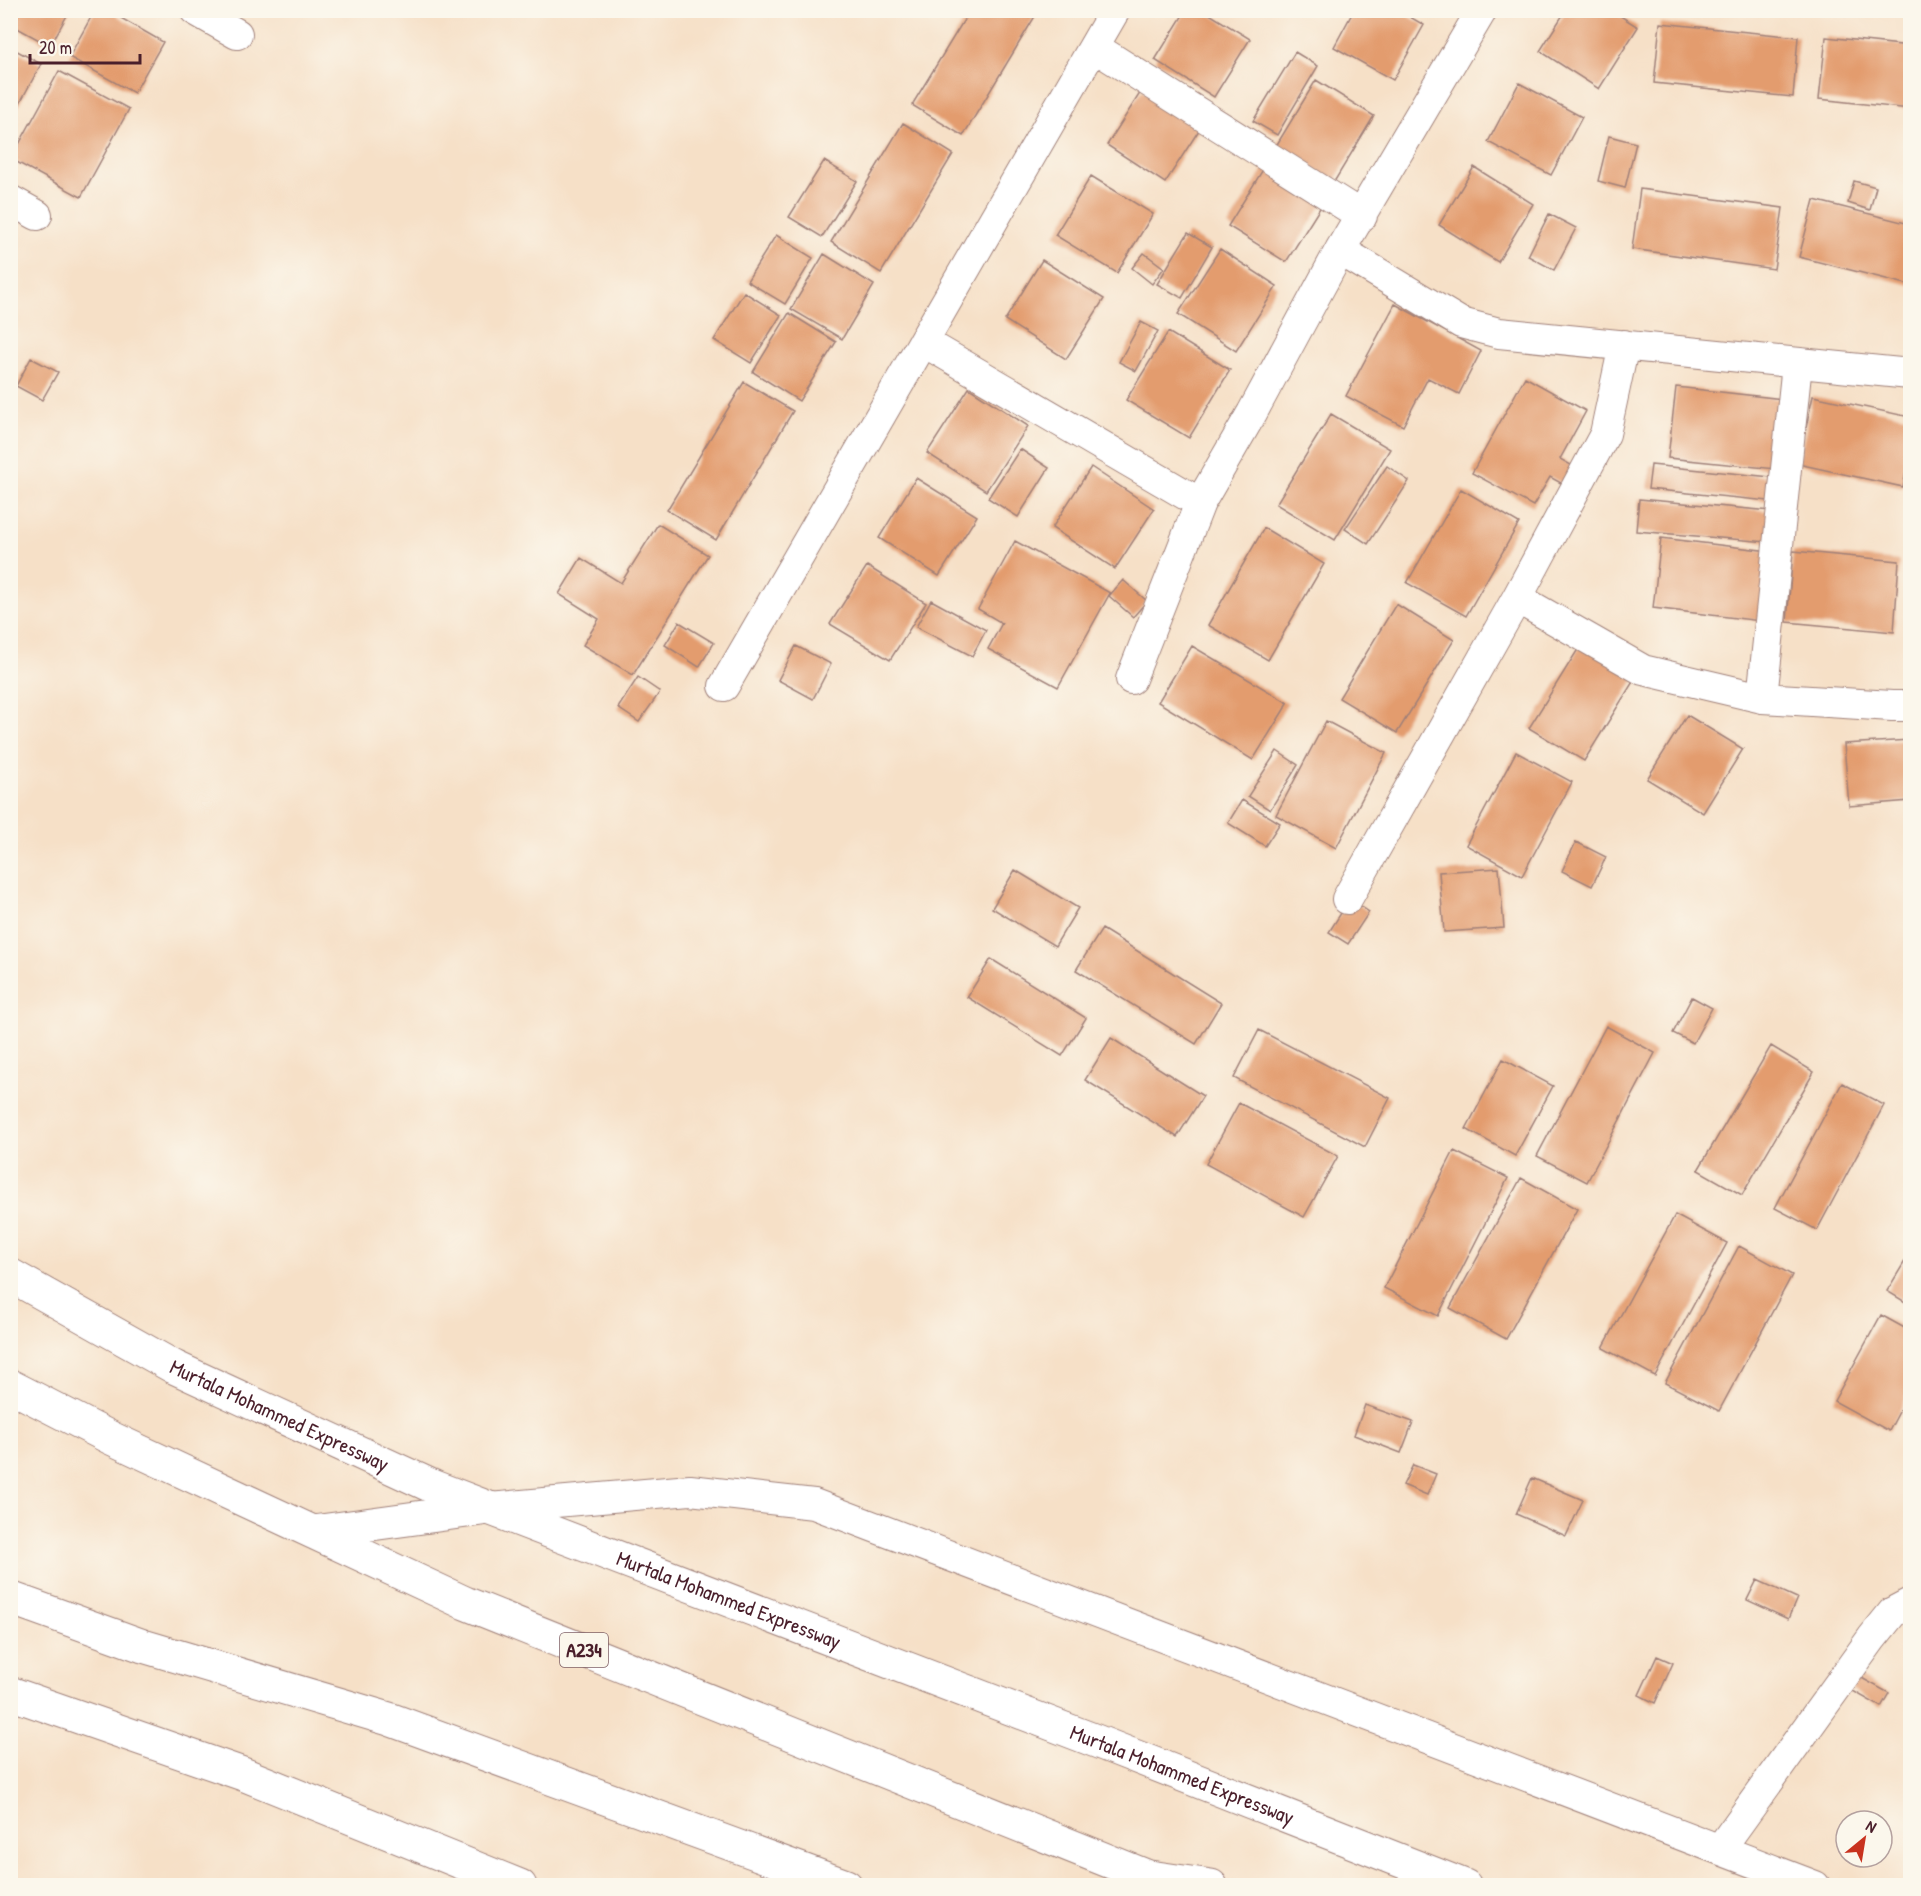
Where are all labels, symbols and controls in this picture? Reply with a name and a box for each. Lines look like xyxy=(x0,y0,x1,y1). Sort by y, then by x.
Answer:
scale bar xyxy=(30,27,140,65)
text: 20 m xyxy=(39,35,72,60)
street label: Murtala Mohammed Expressway xyxy=(165,1352,394,1478)
street label: Murtala Mohammed Expressway xyxy=(612,1543,845,1656)
road number: A234 xyxy=(560,1633,608,1667)
street label: Murtala Mohammed Expressway xyxy=(1066,1717,1299,1832)
north arrow xyxy=(1834,1809,1894,1869)
text: N xyxy=(1862,1814,1881,1838)

